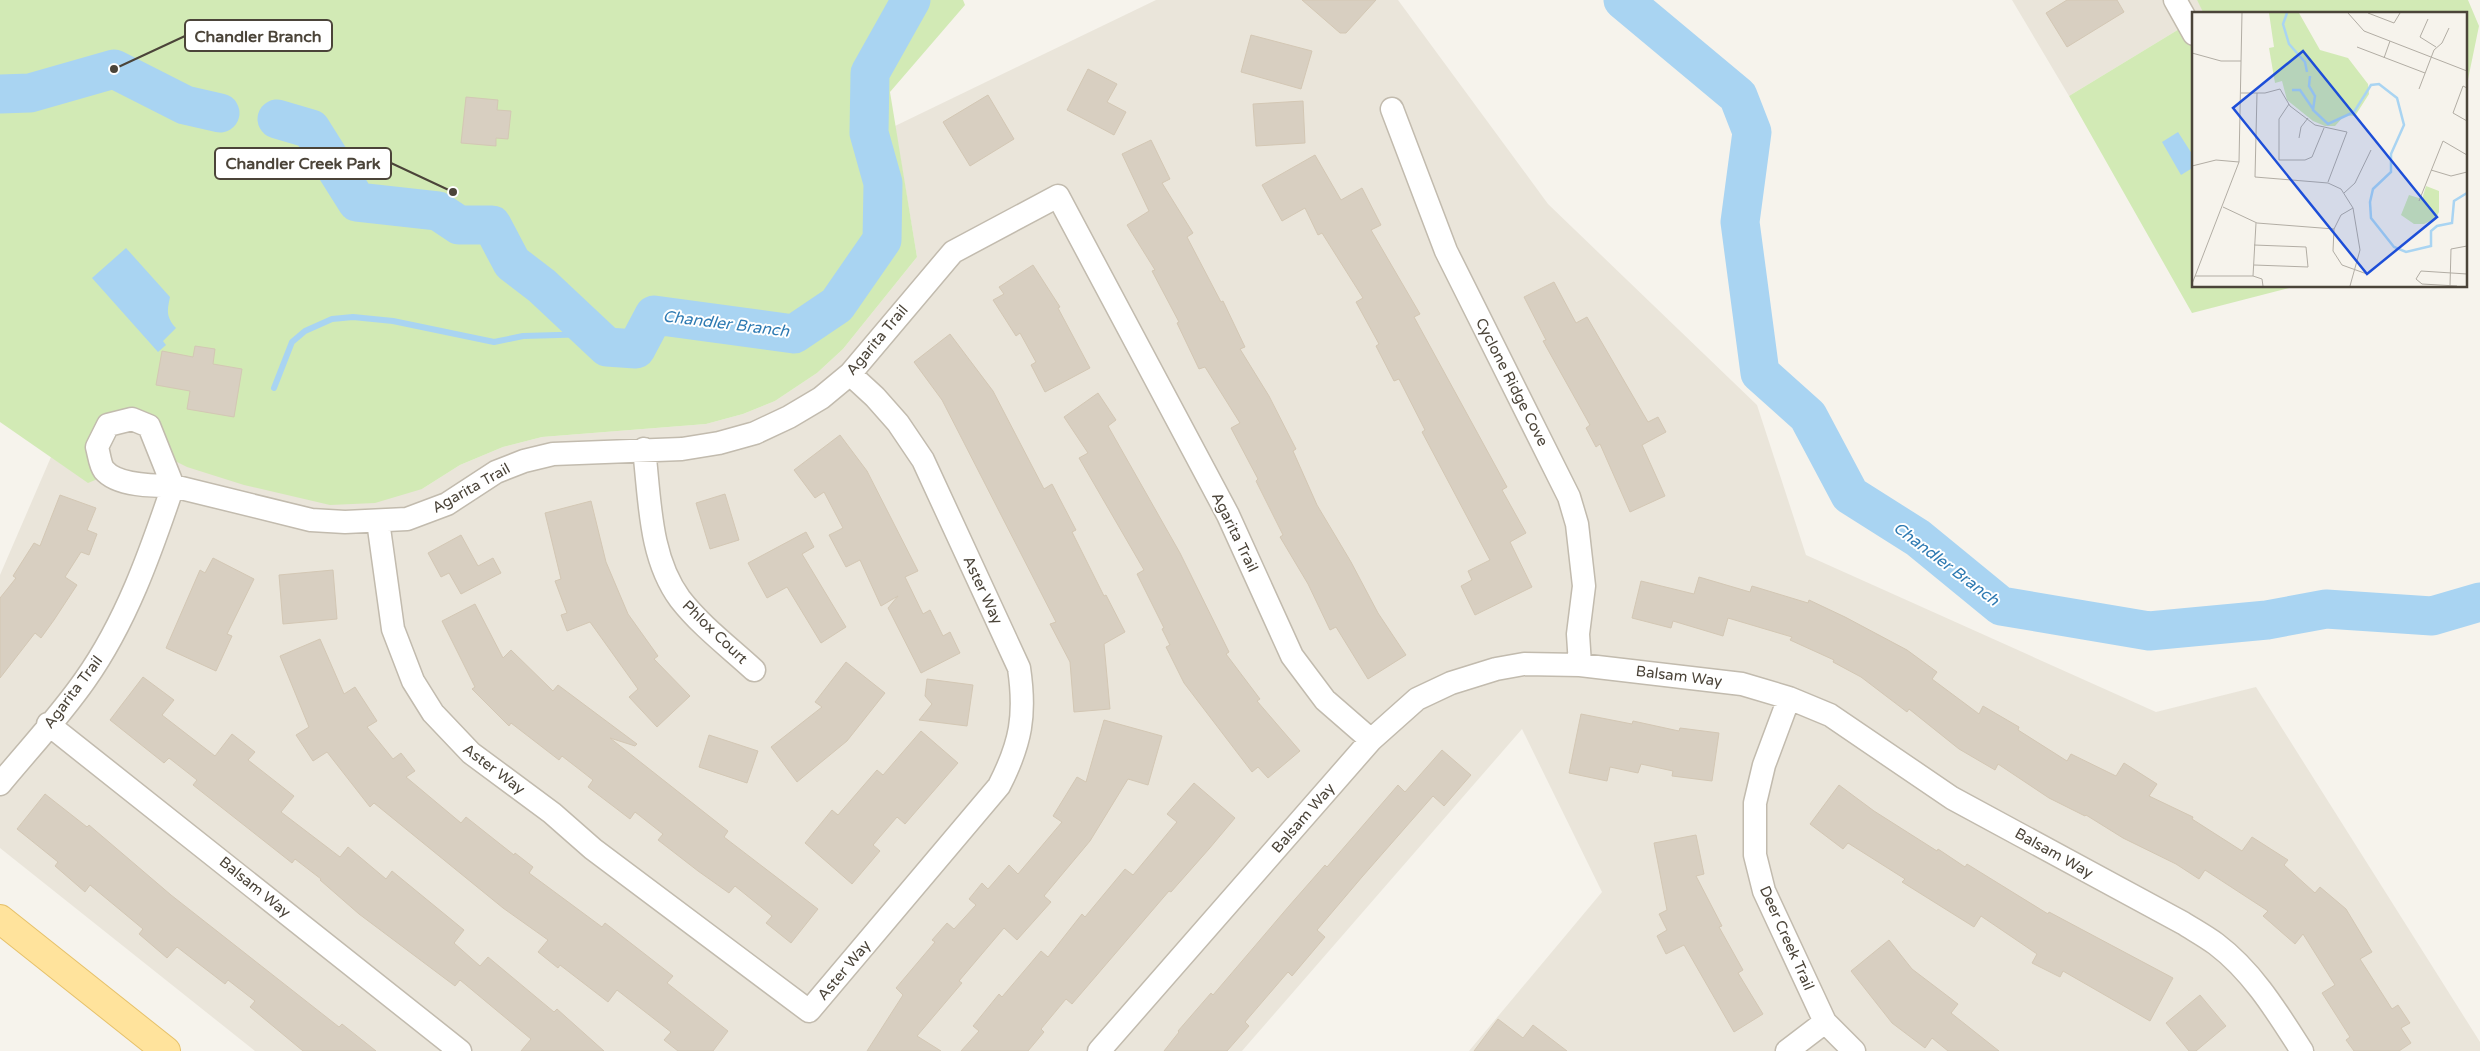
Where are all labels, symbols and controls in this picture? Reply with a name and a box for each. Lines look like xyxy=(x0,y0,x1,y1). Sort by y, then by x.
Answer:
inset map xyxy=(2192,12,2468,288)
callout: Chandler Branch xyxy=(185,20,332,51)
text: Chandler Branch xyxy=(194,27,322,47)
callout: Chandler Creek Park xyxy=(215,148,391,179)
text: Chandler Creek Park xyxy=(225,154,381,174)
street label: Agarita Trail xyxy=(842,301,912,379)
water label: Chandler Branch xyxy=(662,306,792,342)
street label: Cyclone Ridge Cove xyxy=(1472,315,1552,449)
street label: Agarita Trail xyxy=(429,459,513,517)
street label: Agarita Trail xyxy=(1208,489,1262,575)
water label: Chandler Branch xyxy=(1889,518,2004,611)
street label: Aster Way xyxy=(959,553,1007,627)
street label: Phlox Court xyxy=(679,596,752,668)
street label: Agarita Trail xyxy=(40,652,106,732)
street label: Balsam Way xyxy=(1635,662,1723,690)
street label: Aster Way xyxy=(459,740,529,798)
street label: Balsam Way xyxy=(1268,779,1338,857)
street label: Balsam Way xyxy=(2012,824,2096,882)
street label: Balsam Way xyxy=(216,853,294,921)
street label: Deer Creek Trail xyxy=(1756,883,1818,993)
street label: Aster Way xyxy=(814,936,874,1004)

